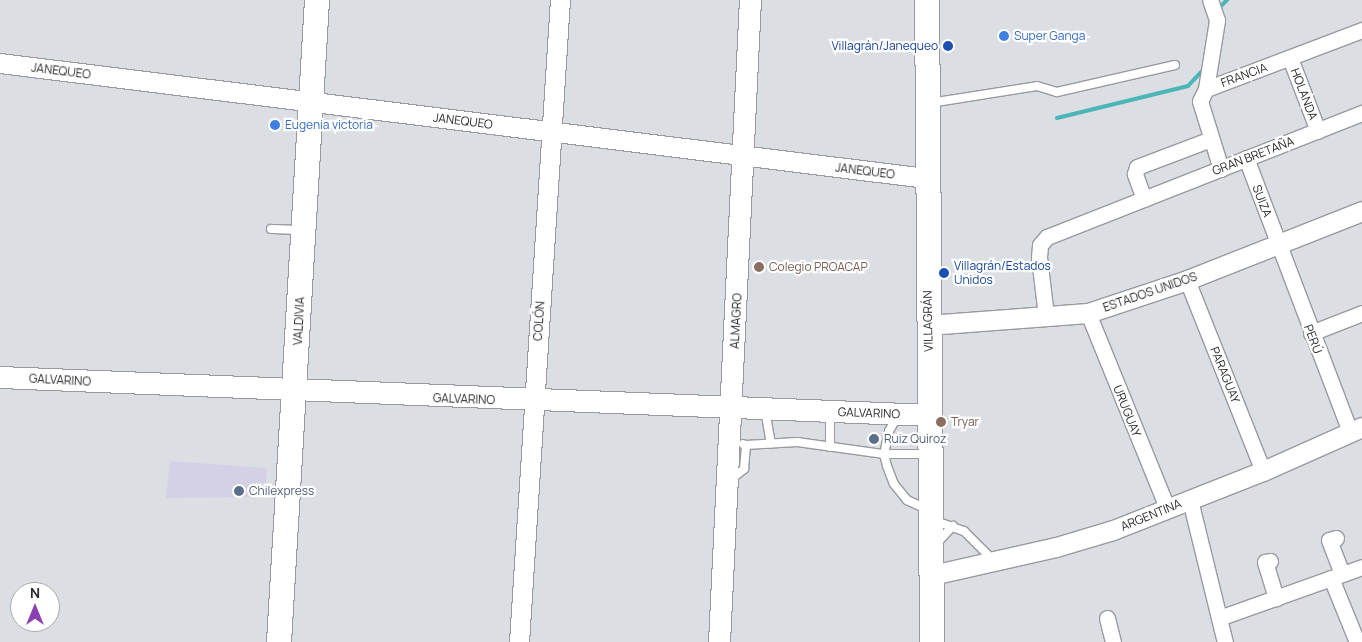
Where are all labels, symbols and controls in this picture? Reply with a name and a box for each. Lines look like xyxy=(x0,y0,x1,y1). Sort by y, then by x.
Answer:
place label: Super Ganga xyxy=(1014,29,1085,43)
marker: Super Ganga xyxy=(998,30,1010,42)
place label: Villagrán/Janequeo xyxy=(832,39,938,53)
marker: Villagrán/Janequeo xyxy=(942,40,954,52)
street label: JANEQUEO xyxy=(30,60,92,82)
street label: FRANCIA xyxy=(1219,60,1269,90)
street label: HOLANDA xyxy=(1288,66,1320,122)
street label: JANEQUEO xyxy=(432,110,494,132)
place label: Eugenia victoria xyxy=(285,118,373,132)
marker: Eugenia victoria xyxy=(269,119,281,131)
street label: GRAN BRETAÑA xyxy=(1210,134,1296,178)
street label: JANEQUEO xyxy=(834,160,896,182)
street label: SUIZA xyxy=(1249,183,1275,219)
place label: Villagrán/Estados Unidos xyxy=(954,259,1051,287)
place label: Colegio PROACAP xyxy=(769,260,868,274)
marker: Colegio PROACAP xyxy=(753,261,765,273)
marker: Villagrán/Estados Unidos xyxy=(938,267,950,279)
street label: ESTADOS UNIDOS xyxy=(1101,269,1199,315)
street label: VILLAGRÁN xyxy=(920,290,936,352)
street label: ALMAGRO xyxy=(727,293,745,349)
street label: VALDIVIA xyxy=(291,296,307,346)
street label: COLÓN xyxy=(530,301,548,341)
street label: PERÚ xyxy=(1301,322,1325,356)
street label: PARAGUAY xyxy=(1207,345,1243,405)
street label: GALVARINO xyxy=(29,371,91,389)
street label: URUGUAY xyxy=(1110,383,1144,439)
street label: GALVARINO xyxy=(433,391,495,407)
street label: GALVARINO xyxy=(838,405,900,421)
place label: Tryar xyxy=(951,415,979,429)
marker: Tryar xyxy=(935,416,947,428)
place label: Ruiz Quiroz xyxy=(884,432,946,446)
marker: Ruiz Quiroz xyxy=(868,433,880,445)
place label: Chilexpress xyxy=(249,484,314,498)
marker: Chilexpress xyxy=(233,485,245,497)
street label: ARGENTINA xyxy=(1118,496,1184,534)
north arrow xyxy=(10,582,60,632)
text: N xyxy=(30,583,40,602)

